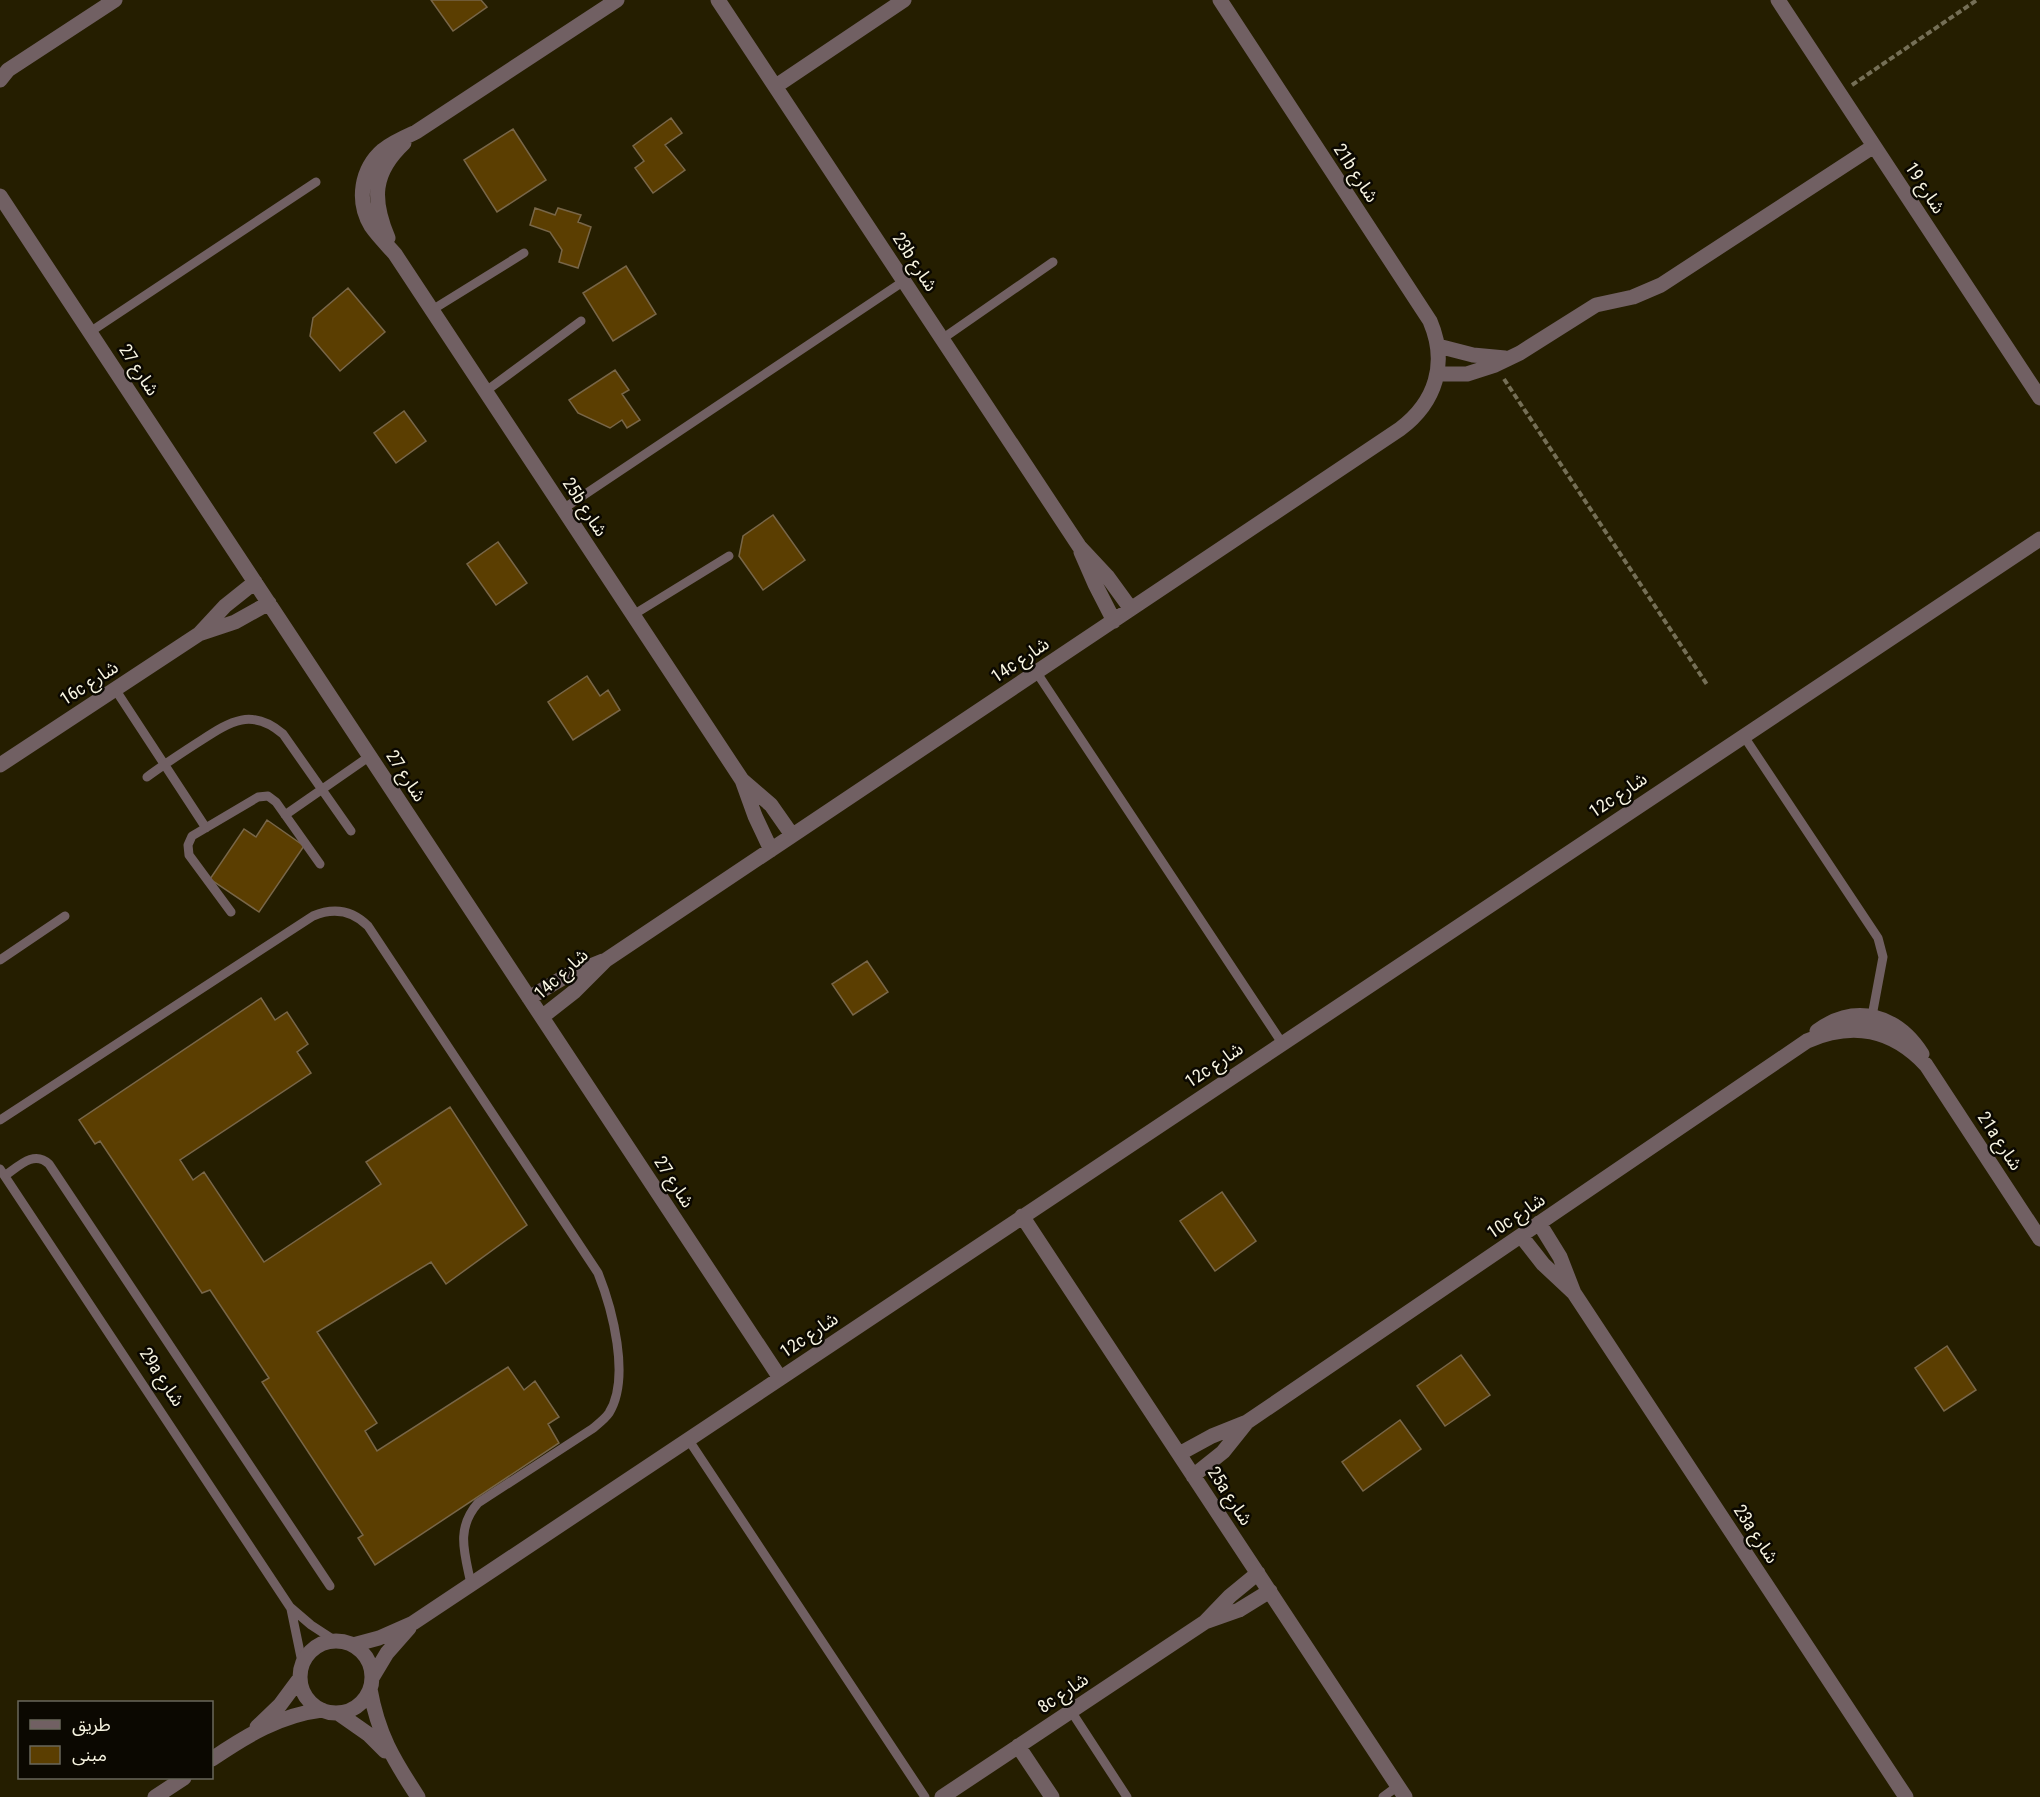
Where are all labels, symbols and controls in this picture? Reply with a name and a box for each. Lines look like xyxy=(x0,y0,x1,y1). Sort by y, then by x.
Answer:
street label: 21b شارع xyxy=(1326,139,1383,208)
street label: شارع 19 xyxy=(1898,158,1950,220)
street label: 23b شارع xyxy=(885,228,942,297)
street label: شارع 27 xyxy=(112,340,164,402)
street label: 25b شارع xyxy=(555,473,612,542)
street label: 14c شارع xyxy=(987,633,1055,690)
street label: 16c شارع xyxy=(56,656,124,713)
street label: شارع 27 xyxy=(379,746,431,808)
street label: 12c شارع xyxy=(1585,768,1653,825)
street label: 14c شارع xyxy=(529,944,595,1006)
street label: 12c شارع xyxy=(1181,1038,1249,1095)
street label: 21a شارع xyxy=(1970,1107,2027,1176)
street label: شارع 27 xyxy=(647,1152,699,1214)
street label: 10c شارع xyxy=(1483,1189,1551,1246)
street label: 12c شارع xyxy=(776,1308,844,1365)
street label: 29a شارع xyxy=(132,1343,189,1412)
street label: 25a شارع xyxy=(1200,1462,1257,1531)
street label: 23a شارع xyxy=(1726,1500,1783,1569)
street label: 8c شارع xyxy=(1033,1668,1094,1720)
legend xyxy=(18,1701,213,1779)
text: طريق xyxy=(72,1714,111,1736)
text: مبنى xyxy=(72,1744,107,1766)

